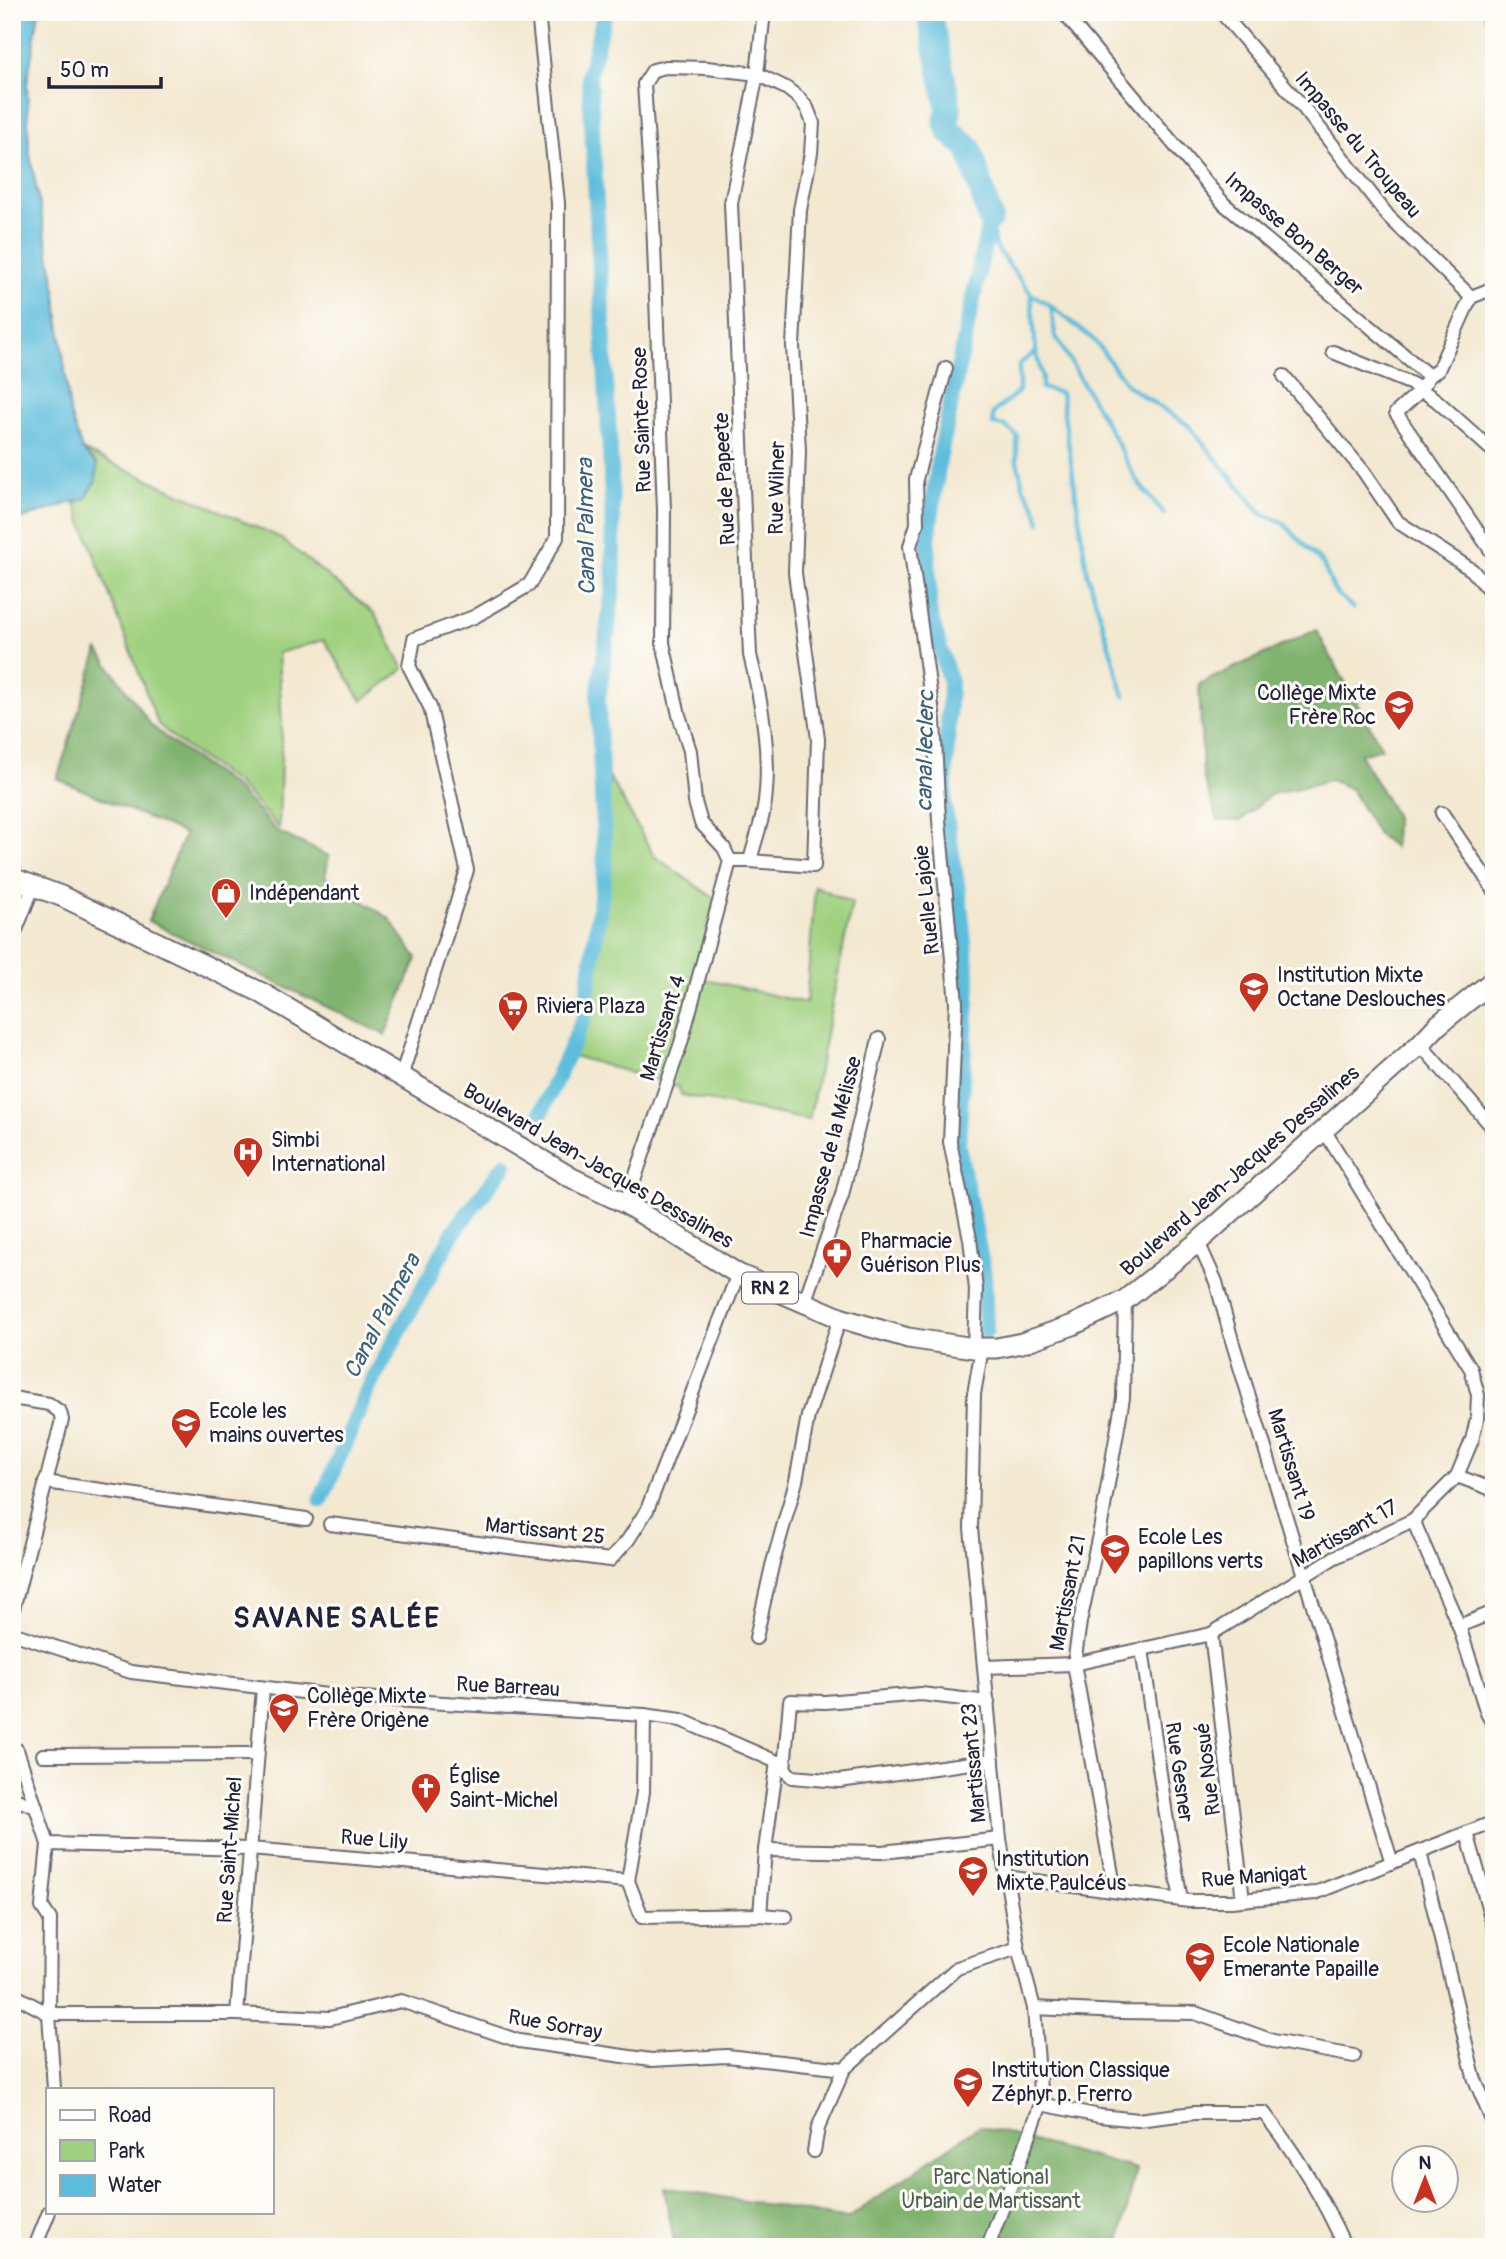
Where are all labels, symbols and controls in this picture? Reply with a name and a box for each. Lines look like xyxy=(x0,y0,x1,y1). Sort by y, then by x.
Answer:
scale bar xyxy=(49,46,161,90)
text: 50 m xyxy=(60,57,109,84)
street label: Impasse du Troupeau xyxy=(1289,66,1427,224)
street label: Impasse Bon Berger xyxy=(1219,166,1369,302)
street label: Rue Sainte-Rose xyxy=(626,346,658,493)
street label: Rue de Papeete xyxy=(708,411,742,546)
street label: Rue Wilner xyxy=(763,440,791,535)
water label: Canal Palmera xyxy=(570,457,602,596)
place label: Collège Mixte Frère Roc xyxy=(1257,680,1377,731)
school or university icon: Collège Mixte Frère Roc xyxy=(1382,688,1416,732)
water label: canal leclerc xyxy=(909,689,941,812)
street label: Ruelle Lajoie xyxy=(908,843,946,956)
shop icon: Indépendant xyxy=(209,876,243,920)
place label: Indépendant xyxy=(249,880,360,907)
place label: Institution Mixte Octane Deslouches xyxy=(1277,962,1446,1013)
school or university icon: Institution Mixte Octane Deslouches xyxy=(1237,970,1271,1014)
street label: Martissant 4 xyxy=(634,972,692,1084)
supermarket icon: Riviera Plaza xyxy=(496,989,530,1033)
place label: Riviera Plaza xyxy=(536,993,645,1020)
street label: Impasse de la Mélisse xyxy=(794,1053,868,1241)
street label: Boulevard Jean-Jacques Dessalines xyxy=(1115,1059,1366,1282)
street label: Boulevard Jean-Jacques Dessalines xyxy=(458,1077,739,1255)
place label: Simbi International xyxy=(271,1127,386,1178)
hospital icon: Simbi International xyxy=(231,1135,265,1179)
place label: Pharmacie Guérison Plus xyxy=(860,1228,981,1279)
pharmacy icon: Pharmacie Guérison Plus xyxy=(820,1236,854,1280)
water label: Canal Palmera xyxy=(337,1248,428,1383)
road number: RN 2 xyxy=(742,1272,798,1304)
place label: Ecole les mains ouvertes xyxy=(209,1398,344,1449)
street label: Martissant 19 xyxy=(1261,1405,1321,1525)
school or university icon: Ecole les mains ouvertes xyxy=(169,1406,203,1450)
street label: Martissant 17 xyxy=(1288,1494,1402,1574)
street label: Martissant 25 xyxy=(484,1511,606,1551)
place label: Ecole Les papillons verts xyxy=(1138,1524,1264,1575)
school or university icon: Ecole Les papillons verts xyxy=(1098,1532,1132,1576)
street label: Martissant 21 xyxy=(1044,1533,1092,1653)
district label: SAVANE SALÉE xyxy=(233,1601,441,1636)
street label: Rue Barreau xyxy=(455,1671,561,1703)
place label: Collège Mixte Frère Origène xyxy=(307,1683,430,1734)
school or university icon: Collège Mixte Frère Origène xyxy=(267,1691,301,1735)
street label: Martissant 23 xyxy=(955,1702,993,1824)
street label: Rue Gesner xyxy=(1159,1720,1199,1824)
street label: Rue Nosué xyxy=(1189,1721,1227,1817)
place label: Église Saint-Michel xyxy=(449,1763,558,1814)
church icon: Église Saint-Michel xyxy=(409,1771,443,1815)
street label: Rue Saint-Michel xyxy=(211,1776,249,1924)
street label: Rue Lily xyxy=(339,1824,409,1856)
place label: Institution Mixte Paulcéus xyxy=(996,1846,1127,1897)
school or university icon: Institution Mixte Paulcéus xyxy=(956,1854,990,1898)
street label: Rue Manigat xyxy=(1200,1860,1308,1894)
place label: Ecole Nationale Emerante Papaille xyxy=(1223,1932,1380,1983)
school or university icon: Ecole Nationale Emerante Papaille xyxy=(1183,1940,1217,1984)
street label: Rue Sorray xyxy=(506,2003,604,2047)
place label: Institution Classique Zéphyr p. Frerro xyxy=(991,2057,1170,2108)
school or university icon: Institution Classique Zéphyr p. Frerro xyxy=(951,2065,985,2109)
legend xyxy=(46,2088,273,2214)
text: Road xyxy=(108,2102,152,2129)
text: Park xyxy=(108,2138,145,2165)
north arrow xyxy=(1390,2144,1460,2214)
text: N xyxy=(1419,2151,1432,2175)
park label: Parc National Urbain de Martissant xyxy=(901,2164,1081,2215)
text: Water xyxy=(108,2172,162,2199)

